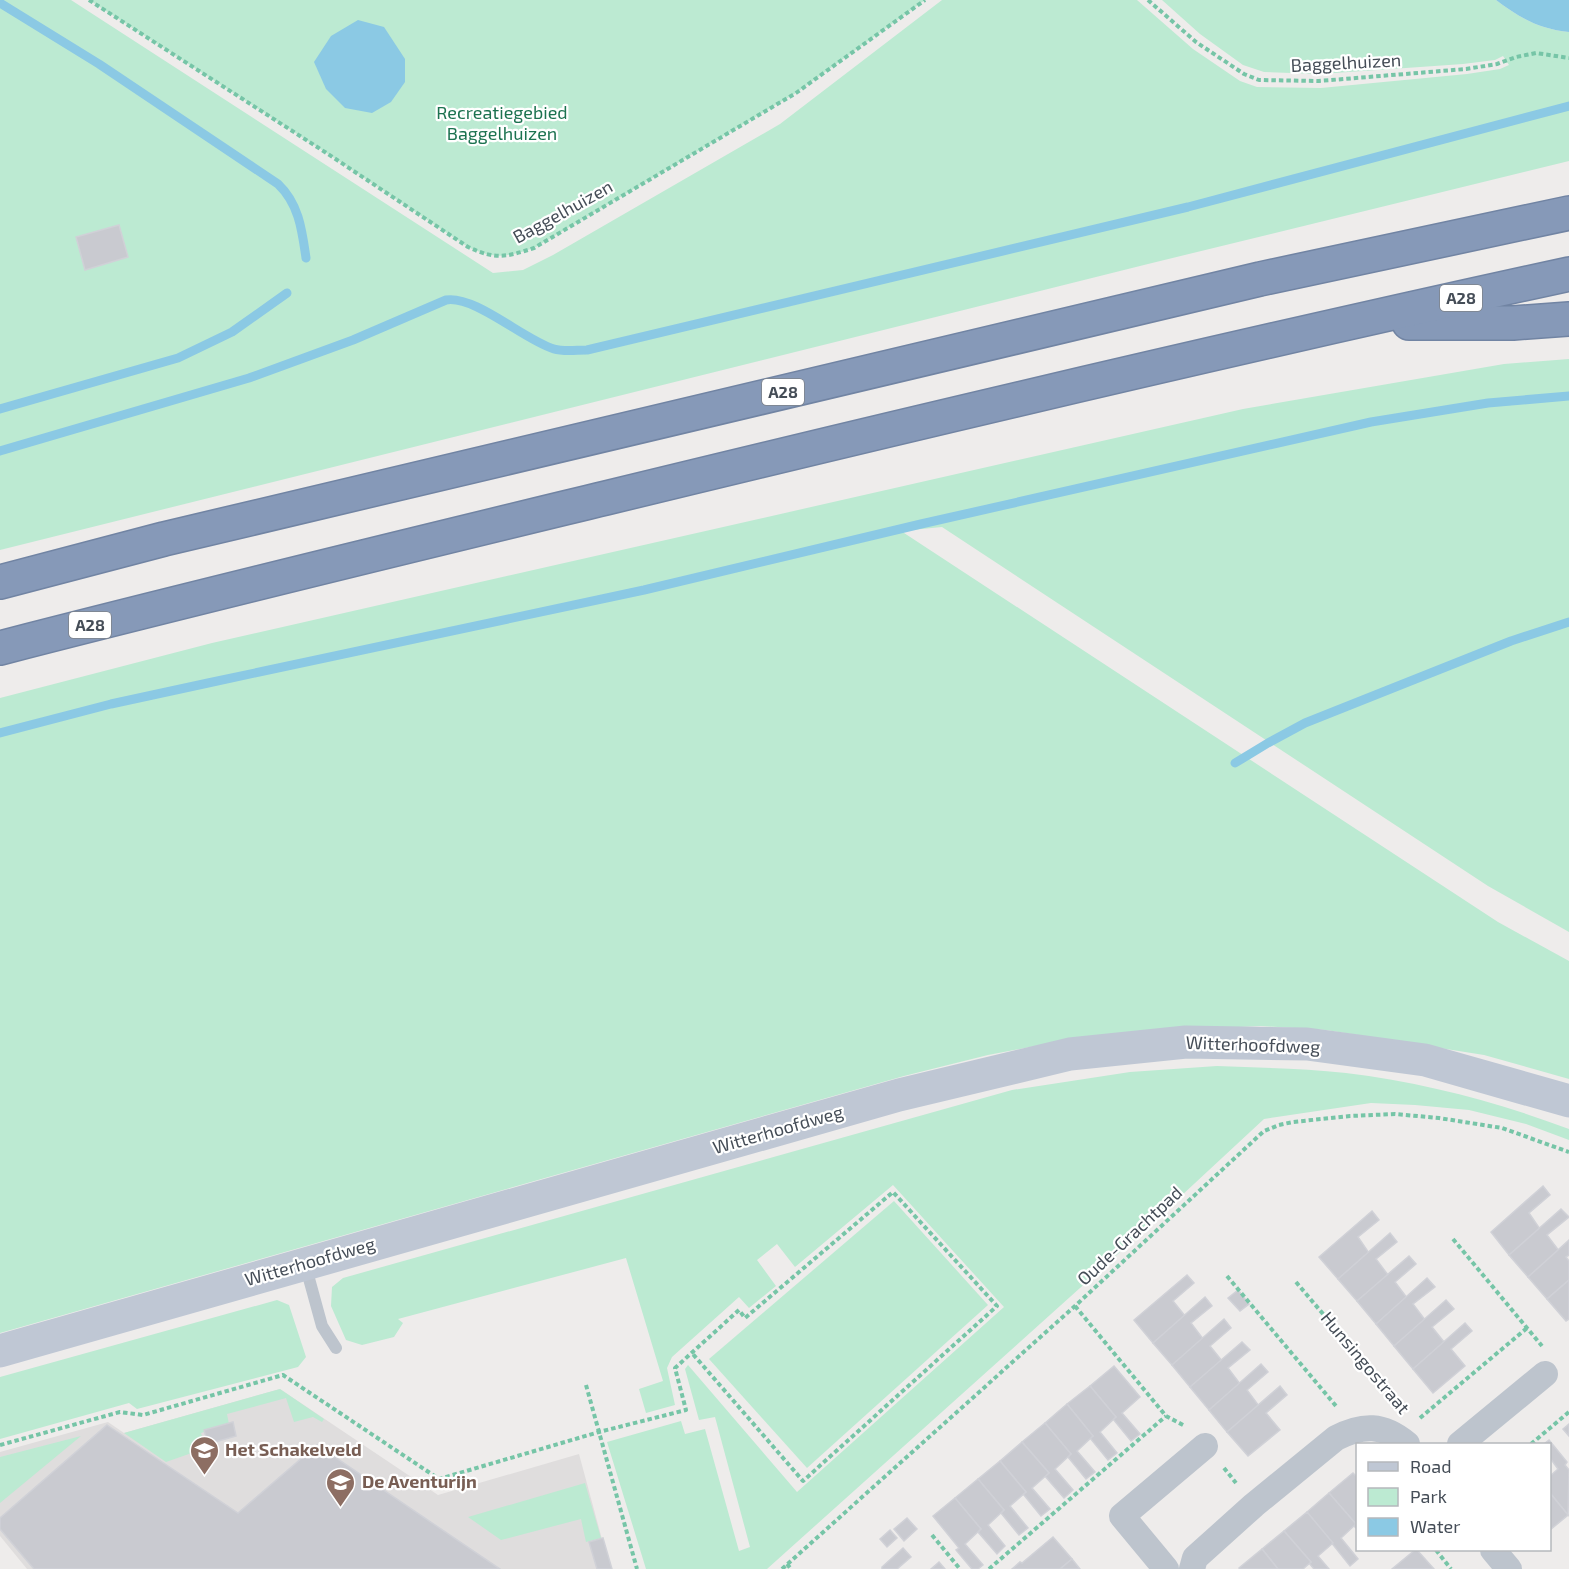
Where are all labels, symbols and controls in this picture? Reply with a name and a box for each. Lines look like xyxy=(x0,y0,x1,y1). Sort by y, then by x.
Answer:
street label: Baggelhuizen xyxy=(1290,48,1402,76)
park label: Recreatiegebied Baggelhuizen xyxy=(436,101,568,144)
street label: Baggelhuizen xyxy=(509,175,616,248)
road number: A28 xyxy=(1440,285,1482,311)
road number: A28 xyxy=(762,379,804,405)
road number: A28 xyxy=(69,612,111,638)
street label: Witterhoofdweg xyxy=(1185,1031,1321,1057)
street label: Witterhoofdweg xyxy=(710,1100,845,1158)
street label: Oude-Grachtpad xyxy=(1072,1181,1186,1290)
street label: Witterhoofdweg xyxy=(242,1232,377,1290)
street label: Hunsingostraat xyxy=(1317,1307,1415,1418)
school or university icon: Het Schakelveld xyxy=(188,1434,220,1476)
place label: Het Schakelveld xyxy=(225,1438,362,1460)
legend xyxy=(1356,1443,1551,1551)
text: Road xyxy=(1410,1455,1451,1477)
school or university icon: De Aventurijn xyxy=(325,1466,357,1508)
place label: De Aventurijn xyxy=(362,1470,477,1492)
text: Park xyxy=(1410,1485,1447,1507)
text: Water xyxy=(1410,1515,1460,1537)

